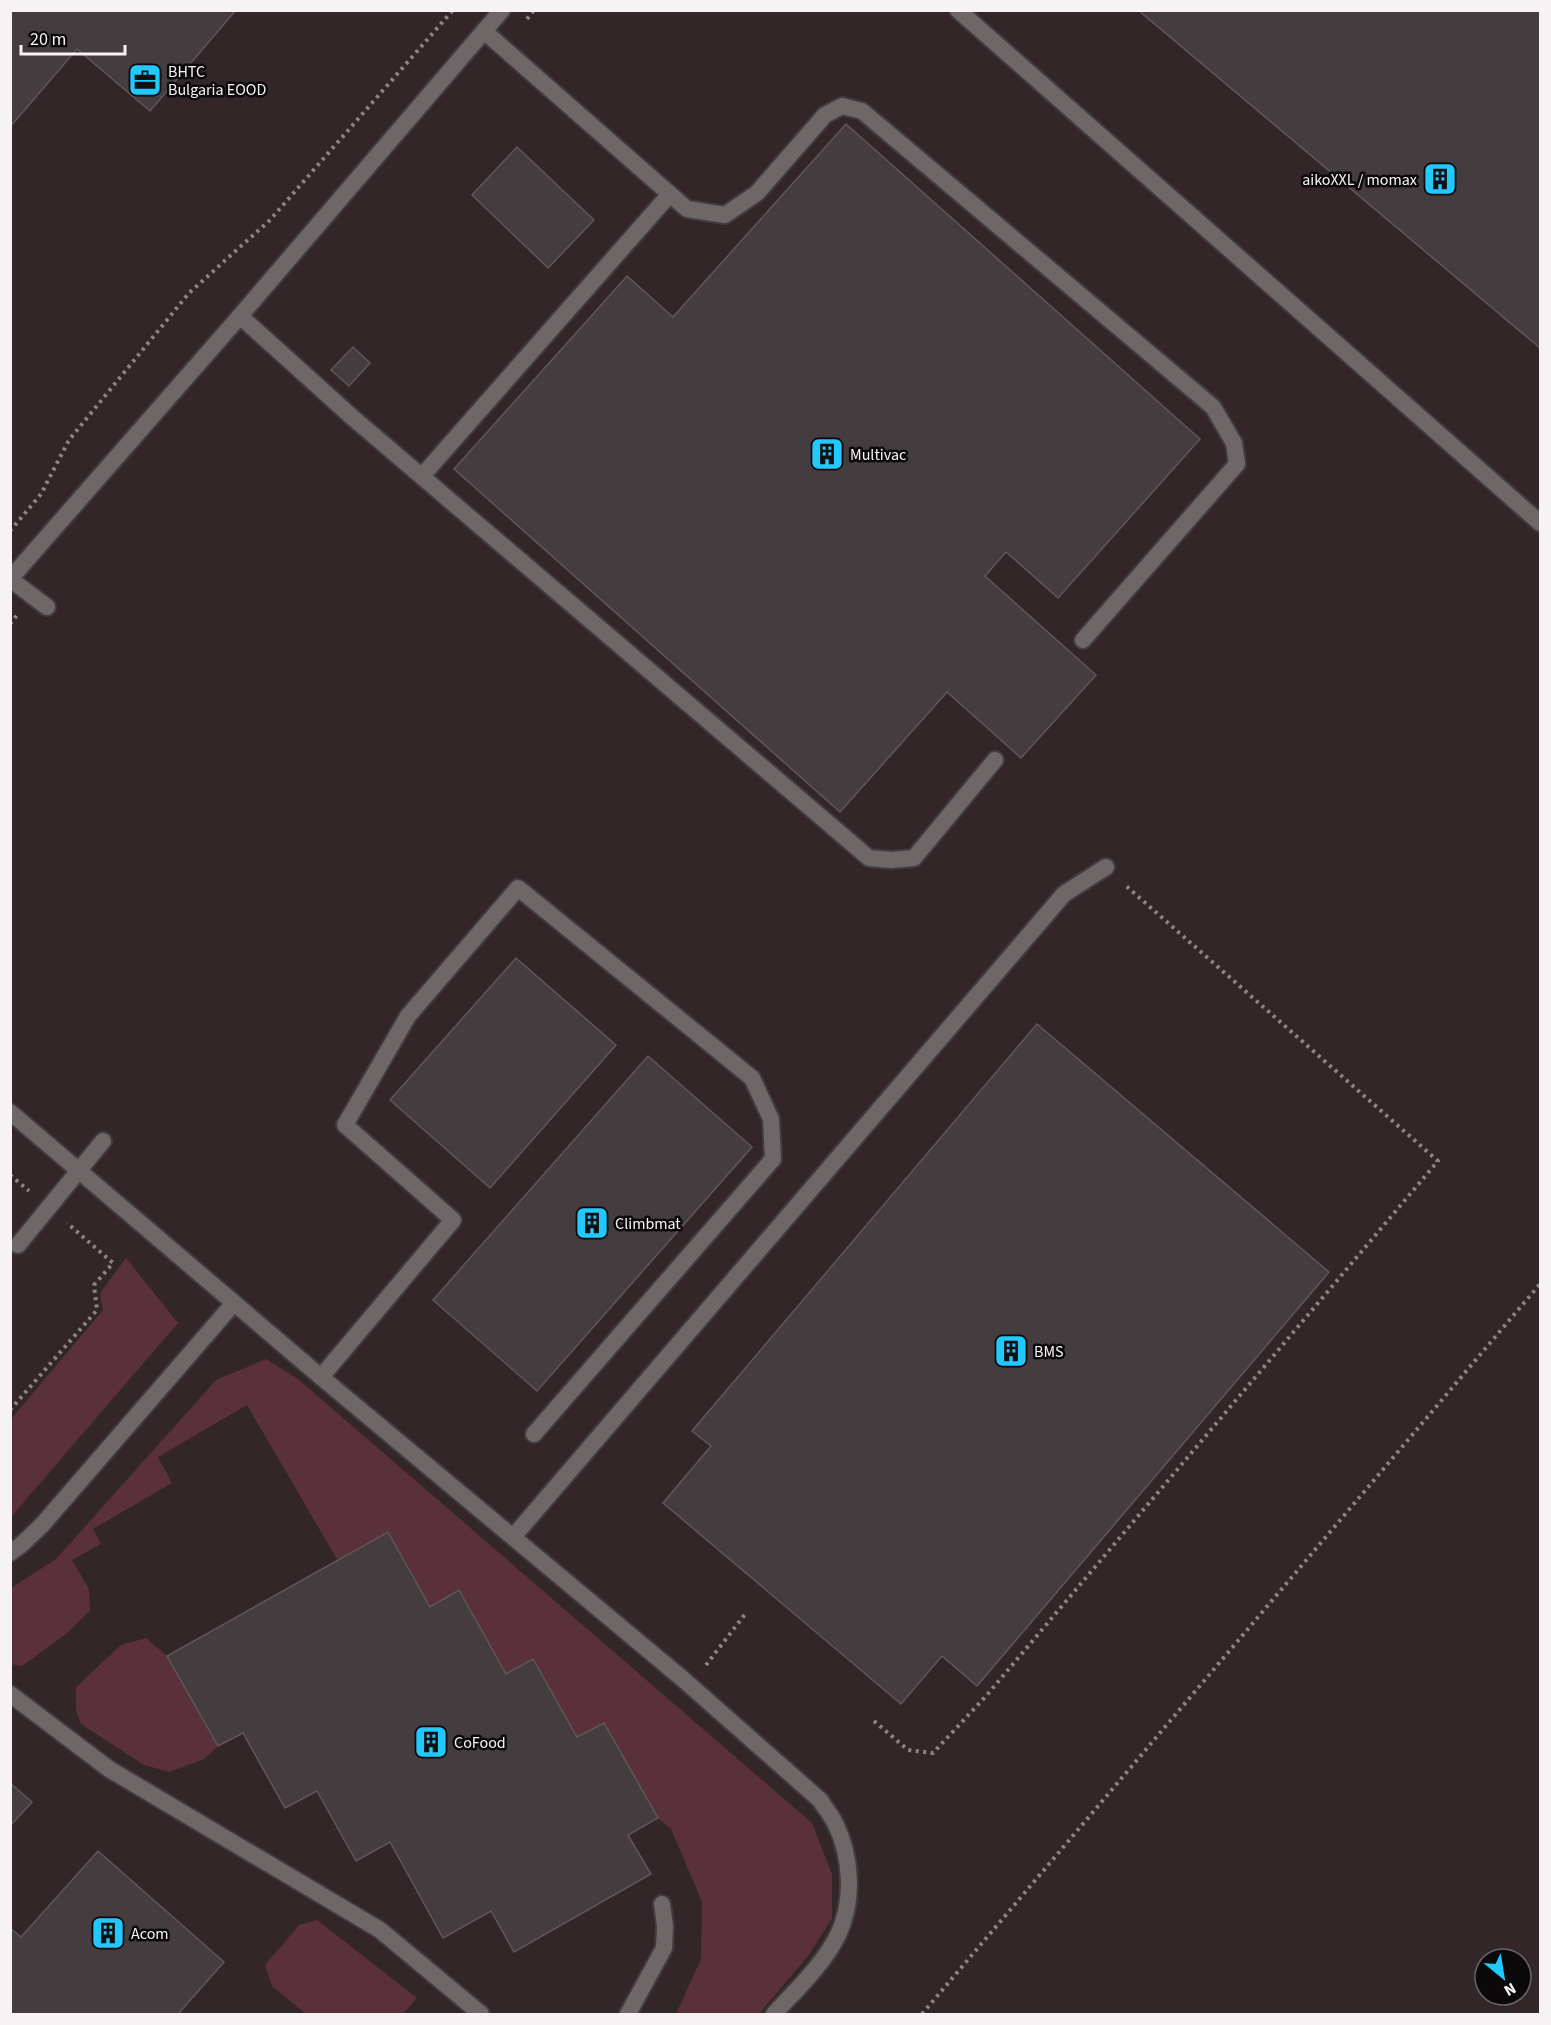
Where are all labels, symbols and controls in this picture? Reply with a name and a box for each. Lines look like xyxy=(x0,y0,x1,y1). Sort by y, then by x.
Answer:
scale bar xyxy=(21,18,124,56)
text: 20 m xyxy=(30,27,66,52)
place label: BHTC Bulgaria EOOD xyxy=(168,61,266,101)
office icon: BHTC Bulgaria EOOD xyxy=(127,62,163,98)
building icon: aikoXXL / momax xyxy=(1422,161,1458,197)
place label: aikoXXL / momax xyxy=(1302,169,1417,191)
building icon: Multivac xyxy=(809,436,845,472)
place label: Multivac xyxy=(850,444,906,466)
building icon: Climbmat xyxy=(574,1205,610,1241)
place label: Climbmat xyxy=(615,1213,681,1235)
building icon: BMS xyxy=(993,1333,1029,1369)
place label: BMS xyxy=(1034,1341,1064,1363)
building icon: CoFood xyxy=(413,1724,449,1760)
place label: CoFood xyxy=(454,1732,506,1754)
building icon: Acom xyxy=(90,1915,126,1951)
place label: Acom xyxy=(131,1923,169,1945)
north arrow xyxy=(1473,1947,1533,2007)
text: N xyxy=(1500,1977,1520,2001)

